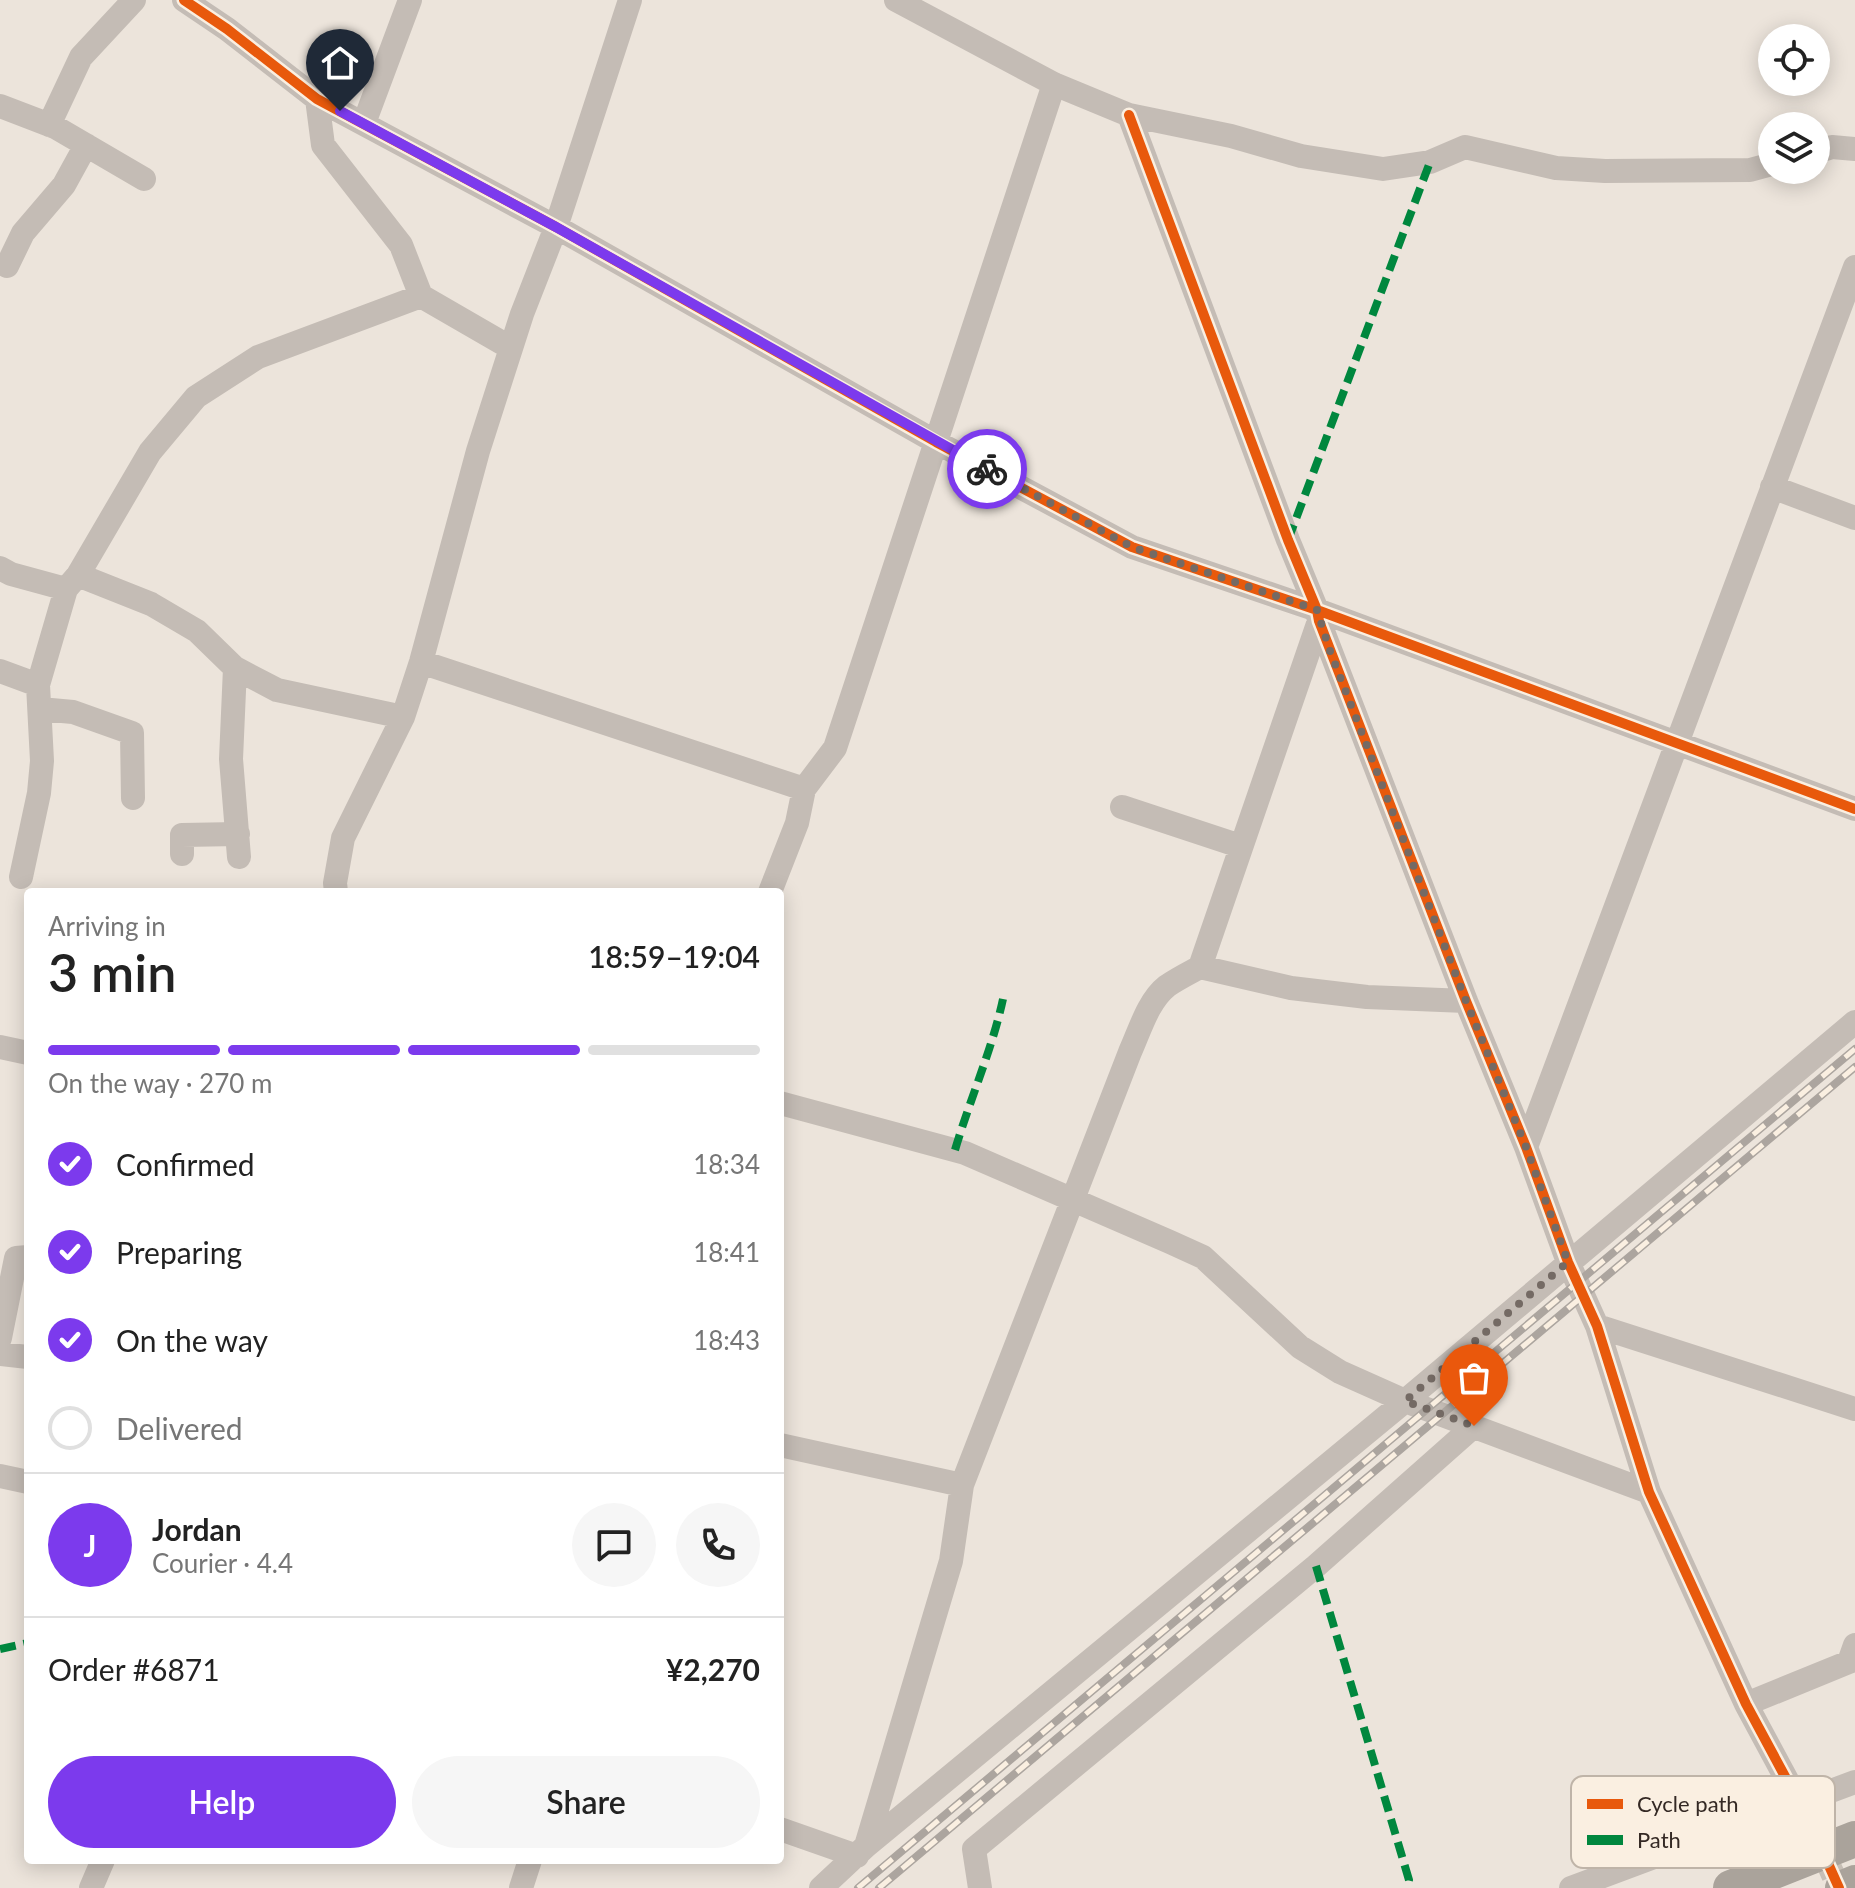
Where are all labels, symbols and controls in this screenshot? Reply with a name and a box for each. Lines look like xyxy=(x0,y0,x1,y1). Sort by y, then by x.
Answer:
map controls xyxy=(1758,24,1830,184)
button: locate xyxy=(1758,24,1830,96)
pin xyxy=(306,29,374,111)
icon: home xyxy=(318,41,362,85)
button: layers xyxy=(1758,112,1830,184)
courier xyxy=(947,429,1027,509)
icon: bike xyxy=(965,447,1009,491)
text: Arriving in xyxy=(48,910,166,942)
text: 18:59–19:04 xyxy=(588,938,760,974)
text: 3 min xyxy=(48,941,176,1003)
text: On the way · 270 m xyxy=(48,1067,272,1099)
icon: check xyxy=(48,1142,92,1186)
text: Confirmed xyxy=(116,1146,255,1182)
text: 18:34 xyxy=(693,1148,760,1180)
icon: check xyxy=(48,1230,92,1274)
text: Preparing xyxy=(116,1234,242,1270)
text: 18:41 xyxy=(693,1236,760,1268)
icon: check xyxy=(48,1318,92,1362)
text: On the way xyxy=(116,1322,268,1358)
text: 18:43 xyxy=(693,1324,760,1356)
pin xyxy=(1440,1344,1508,1426)
icon: bag xyxy=(1452,1356,1496,1400)
text: Delivered xyxy=(116,1410,243,1446)
button: chat xyxy=(572,1503,656,1587)
button: phone xyxy=(676,1503,760,1587)
text: Jordan xyxy=(152,1511,242,1547)
text: J xyxy=(84,1527,96,1563)
text: Courier · 4.4 xyxy=(152,1547,293,1579)
text: Order #6871 xyxy=(48,1651,220,1687)
text: ¥2,270 xyxy=(666,1651,760,1687)
button: Help xyxy=(48,1756,396,1848)
button: Share xyxy=(412,1756,760,1848)
legend xyxy=(1571,1776,1835,1868)
text: Cycle path xyxy=(1637,1790,1739,1817)
text: Path xyxy=(1637,1826,1681,1853)

